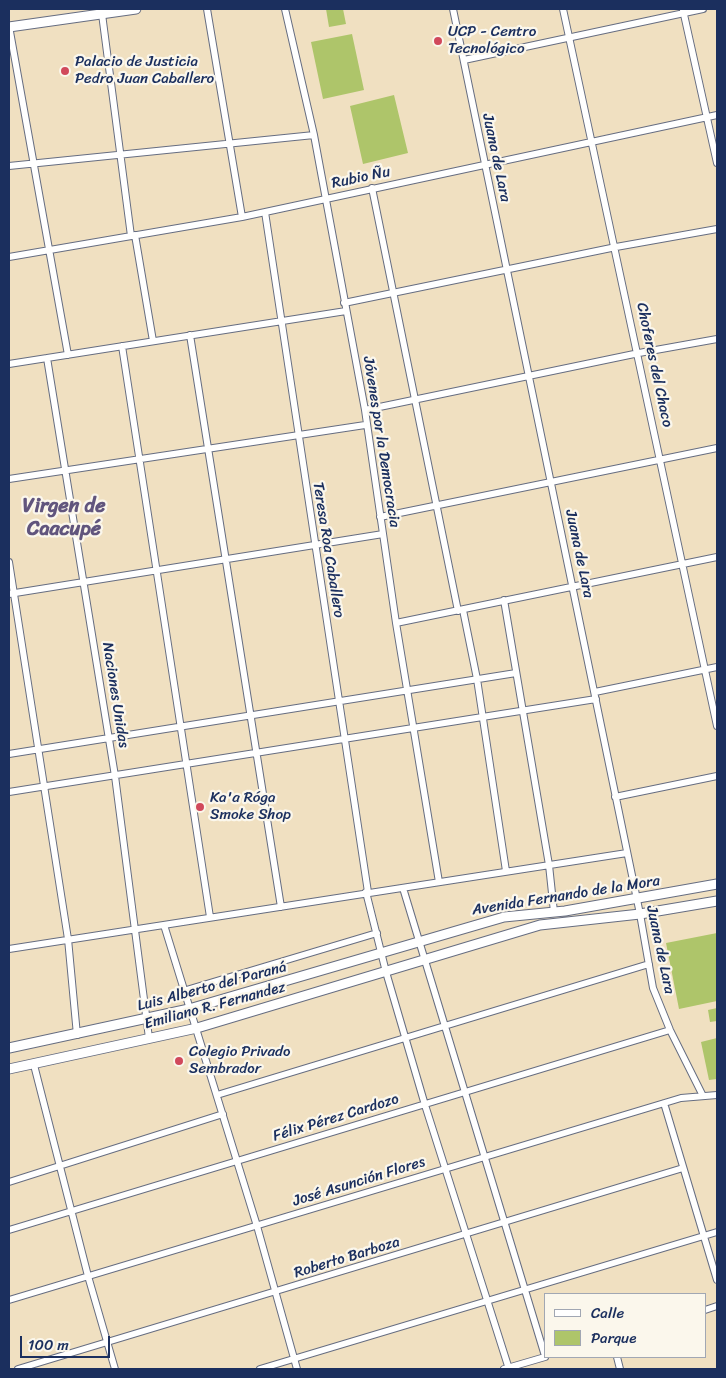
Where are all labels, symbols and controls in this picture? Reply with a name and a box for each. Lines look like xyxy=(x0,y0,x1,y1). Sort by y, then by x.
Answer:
place label: UCP - Centro Tecnológico xyxy=(448,23,536,58)
marker: UCP - Centro Tecnológico xyxy=(432,35,444,47)
place label: Palacio de Justicia Pedro Juan Caballero xyxy=(75,53,214,88)
marker: Palacio de Justicia Pedro Juan Caballero xyxy=(59,65,71,77)
street label: Juana de Lara xyxy=(478,112,514,204)
street label: Rubio Ñu xyxy=(330,163,392,193)
street label: Choferes del Chaco xyxy=(632,301,676,429)
street label: Jóvenes por la Democracia xyxy=(359,355,403,529)
street label: Teresa Roa Caballero xyxy=(308,481,348,619)
district label: Virgen de Caacupé xyxy=(23,495,105,542)
street label: Juana de Lara xyxy=(561,508,597,600)
street label: Naciones Unidas xyxy=(98,641,132,749)
place label: Ka'a Róga Smoke Shop xyxy=(210,789,291,824)
marker: Ka'a Róga Smoke Shop xyxy=(194,801,206,813)
street label: Avenida Fernando de la Mora xyxy=(471,872,661,920)
street label: Juana de Lara xyxy=(642,904,678,996)
street label: Luis Alberto del Paraná xyxy=(135,958,289,1016)
street label: Emiliano R. Fernandez xyxy=(143,979,287,1033)
place label: Colegio Privado Sembrador xyxy=(189,1043,290,1078)
marker: Colegio Privado Sembrador xyxy=(173,1055,185,1067)
street label: Félix Pérez Cardozo xyxy=(271,1090,401,1146)
street label: José Asunción Flores xyxy=(291,1153,427,1211)
street label: Roberto Barboza xyxy=(292,1233,402,1283)
legend xyxy=(544,1293,706,1358)
text: Calle xyxy=(591,1300,624,1326)
text: Parque xyxy=(591,1325,636,1351)
scale bar xyxy=(22,1326,112,1358)
text: 100 m xyxy=(28,1332,69,1358)

